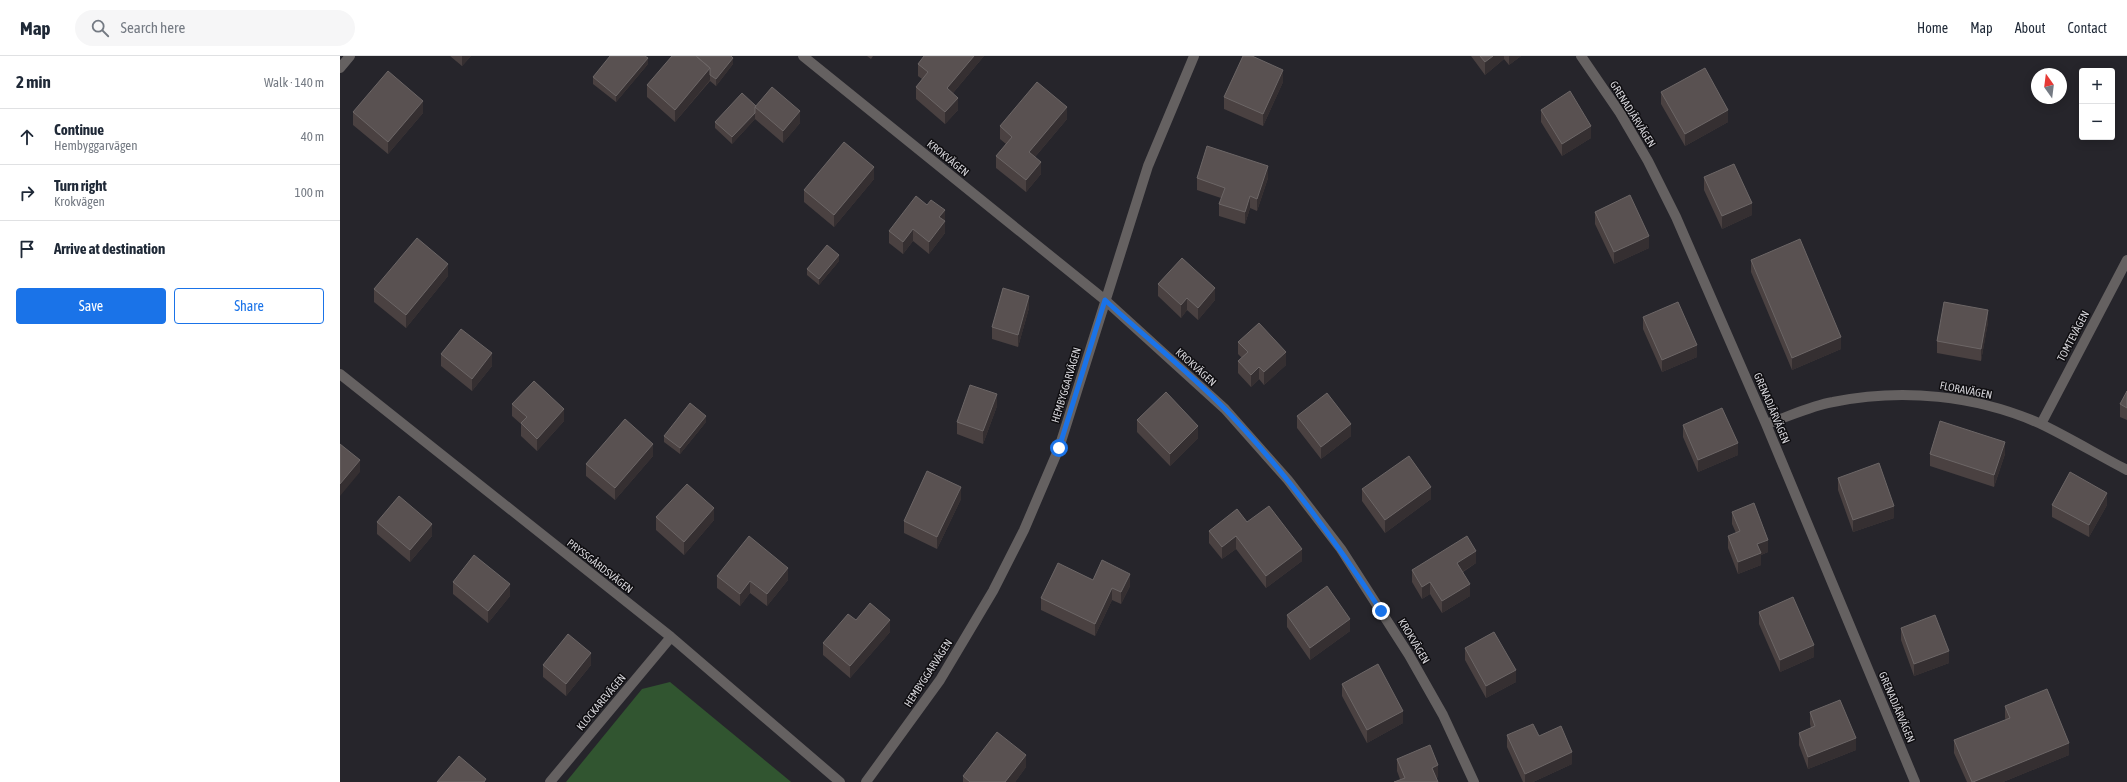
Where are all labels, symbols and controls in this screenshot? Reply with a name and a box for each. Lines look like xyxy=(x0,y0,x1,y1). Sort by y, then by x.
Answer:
search box xyxy=(75,10,355,46)
text: Map xyxy=(20,17,51,39)
icon: search xyxy=(89,17,111,39)
text: Search here xyxy=(121,19,185,36)
text: Home xyxy=(1917,20,1948,36)
text: Map xyxy=(1970,20,1993,36)
text: About xyxy=(2015,20,2046,36)
text: Contact xyxy=(2068,20,2107,36)
north arrow xyxy=(2031,68,2067,104)
map controls xyxy=(2079,68,2115,140)
button: + xyxy=(2079,68,2115,104)
text: 2 min xyxy=(16,72,51,92)
text: Walk · 140 m xyxy=(264,75,324,90)
street label: GRENADJÄRVÄGEN xyxy=(1608,79,1658,149)
button: − xyxy=(2079,104,2115,140)
text: Continue xyxy=(54,121,104,138)
icon: ahead xyxy=(16,126,38,148)
text: 40 m xyxy=(301,129,324,144)
text: Hembyggarvägen xyxy=(54,138,138,153)
street label: KROKVÄGEN xyxy=(925,138,971,178)
text: Turn right xyxy=(54,177,107,194)
icon: right xyxy=(16,182,38,204)
text: 100 m xyxy=(295,185,324,200)
text: Krokvägen xyxy=(54,194,105,209)
icon: arrive xyxy=(16,238,38,260)
text: Arrive at destination xyxy=(54,240,165,257)
button: Save xyxy=(16,288,166,324)
button: Share xyxy=(174,288,324,324)
street label: TOMTEVÄGEN xyxy=(2055,309,2091,363)
street label: HEMBYGGARVÄGEN xyxy=(1049,346,1083,424)
street label: KROKVÄGEN xyxy=(1173,346,1219,388)
street label: GRENADJÄRVÄGEN xyxy=(1752,371,1792,445)
street label: FLORAVÄGEN xyxy=(1939,379,1993,401)
route start xyxy=(1050,439,1068,457)
street label: PRYSSGÅRDSVÄGEN xyxy=(565,536,636,595)
route end xyxy=(1372,602,1390,620)
street label: KROKVÄGEN xyxy=(1396,616,1432,666)
street label: HEMBYGGARVÄGEN xyxy=(902,637,954,709)
street label: GRENADJÄRVÄGEN xyxy=(1877,670,1917,744)
street label: KLOCKAREVÄGEN xyxy=(574,672,628,732)

